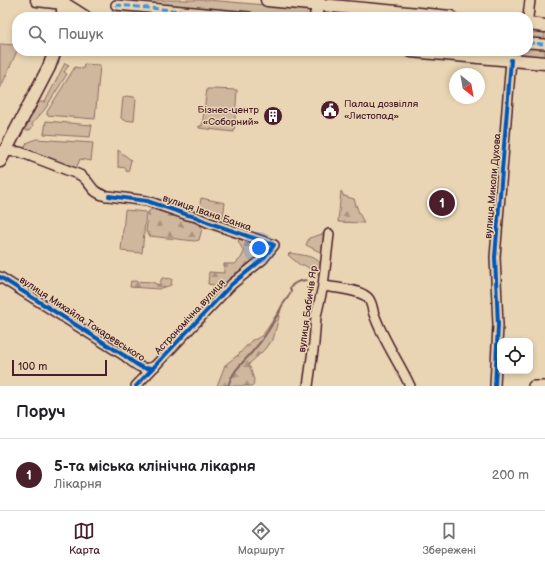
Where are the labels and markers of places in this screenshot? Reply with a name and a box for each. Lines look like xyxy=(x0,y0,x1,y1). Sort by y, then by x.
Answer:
place label: Палац дозвілля «Листопад» xyxy=(344,98,419,122)
public building icon: Палац дозвілля «Листопад» xyxy=(319,99,341,121)
place label: Бізнес-центр «Соборний» xyxy=(198,104,259,128)
building icon: Бізнес-центр «Соборний» xyxy=(262,105,284,127)
pin: 1 xyxy=(429,188,455,218)

